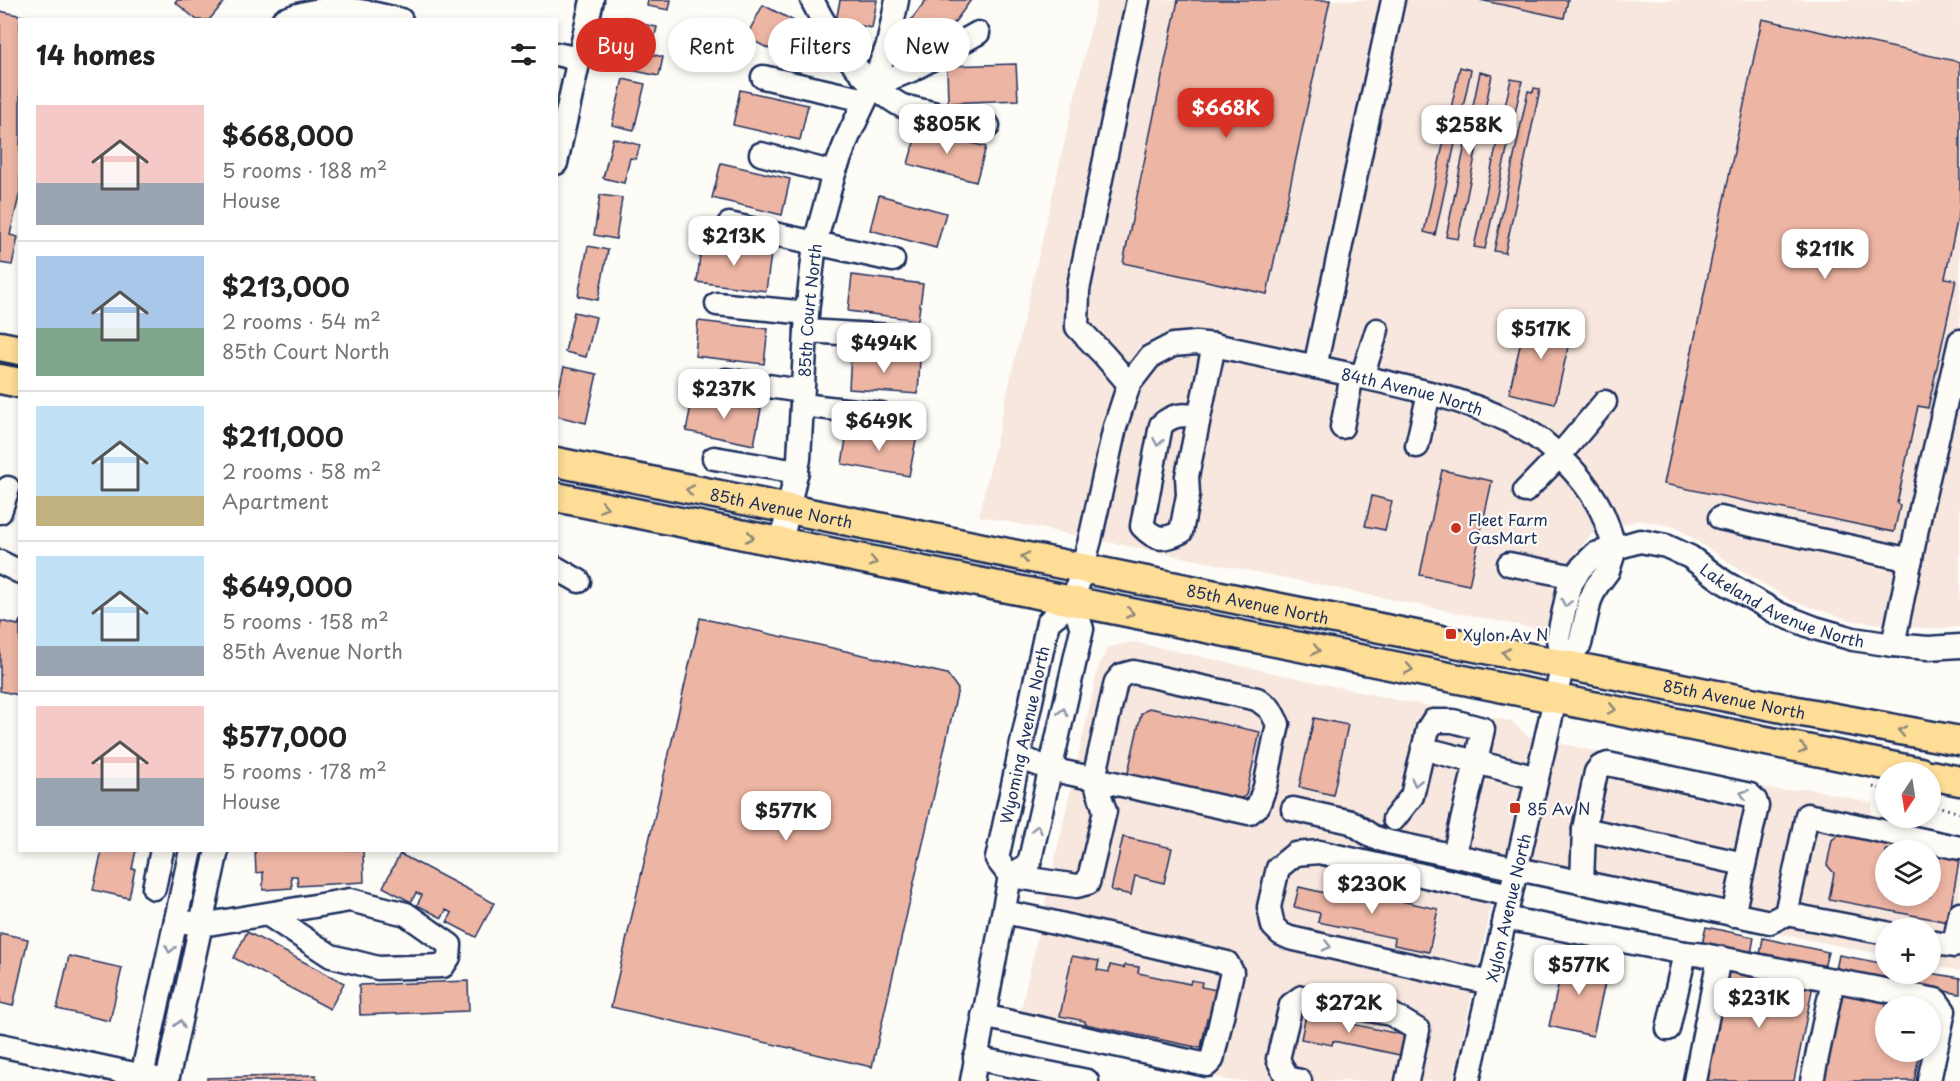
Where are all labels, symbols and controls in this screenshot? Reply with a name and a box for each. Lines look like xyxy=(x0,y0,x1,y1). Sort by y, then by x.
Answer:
chip: Buy xyxy=(576,18,656,72)
chip: Rent xyxy=(668,18,756,72)
chip: Filters xyxy=(768,18,872,72)
chip: New xyxy=(884,18,970,72)
text: 14 homes xyxy=(36,35,155,74)
icon: filters xyxy=(507,38,540,71)
pin: $668K xyxy=(1184,88,1268,139)
text: $668K xyxy=(1192,92,1260,122)
pin: $805K xyxy=(905,104,989,155)
pin: $258K xyxy=(1427,105,1511,156)
text: $805K xyxy=(913,108,981,138)
text: $258K xyxy=(1435,109,1503,139)
text: $668,000 xyxy=(222,116,354,155)
icon: home xyxy=(84,129,156,201)
text: 5 rooms · 188 m² xyxy=(222,155,387,185)
text: House xyxy=(222,185,281,215)
pin: $213K xyxy=(692,216,776,267)
text: $213K xyxy=(702,220,766,250)
pin: $211K xyxy=(1783,229,1867,280)
text: $211K xyxy=(1796,233,1854,263)
street label: 85th Court North xyxy=(792,242,827,378)
text: $213,000 xyxy=(222,267,350,306)
icon: home xyxy=(84,280,156,352)
text: 2 rooms · 54 m² xyxy=(222,306,381,336)
pin: $517K xyxy=(1499,309,1583,360)
text: $517K xyxy=(1511,313,1571,343)
pin: $494K xyxy=(842,323,926,374)
text: $494K xyxy=(851,327,917,357)
text: 85th Court North xyxy=(222,336,390,366)
street label: 84th Avenue North xyxy=(1339,361,1487,421)
pin: $237K xyxy=(682,369,766,420)
text: $237K xyxy=(692,373,756,403)
pin: $649K xyxy=(837,401,921,452)
text: $649K xyxy=(845,405,913,435)
text: $211,000 xyxy=(222,417,344,456)
icon: home xyxy=(84,430,156,502)
one-way arrow xyxy=(1152,436,1165,446)
text: 2 rooms · 58 m² xyxy=(222,456,381,486)
street label: 85th Avenue North xyxy=(708,481,855,534)
one-way arrow xyxy=(685,484,695,497)
text: Apartment xyxy=(222,486,329,516)
one-way arrow xyxy=(599,500,609,513)
place label: Fleet Farm GasMart xyxy=(1468,507,1548,549)
marker: Fleet Farm GasMart xyxy=(1449,521,1463,535)
one-way arrow xyxy=(745,530,755,543)
one-way arrow xyxy=(1020,551,1030,564)
one-way arrow xyxy=(868,555,878,568)
street label: Lakeland Avenue North xyxy=(1696,557,1866,653)
text: $649,000 xyxy=(222,567,352,606)
street label: 85th Avenue North xyxy=(1185,577,1331,629)
icon: home xyxy=(84,580,156,652)
one-way arrow xyxy=(1560,598,1573,608)
text: 5 rooms · 158 m² xyxy=(222,606,389,636)
one-way arrow xyxy=(1125,606,1135,619)
place label: Xylon Av N xyxy=(1463,622,1549,646)
marker: Xylon Av N xyxy=(1444,627,1458,641)
text: 85th Avenue North xyxy=(222,636,403,666)
one-way arrow xyxy=(1311,643,1321,656)
street label: Wyoming Avenue North xyxy=(993,644,1055,826)
one-way arrow xyxy=(1501,647,1511,660)
one-way arrow xyxy=(1404,662,1414,675)
street label: 85th Avenue North xyxy=(1661,673,1808,724)
one-way arrow xyxy=(1607,702,1617,715)
one-way arrow xyxy=(1056,707,1069,717)
text: $577,000 xyxy=(222,717,347,756)
one-way arrow xyxy=(1898,725,1908,738)
icon: home xyxy=(84,730,156,802)
one-way arrow xyxy=(1798,741,1808,754)
text: 5 rooms · 178 m² xyxy=(222,756,387,786)
north arrow xyxy=(1875,762,1941,828)
map controls xyxy=(1875,762,1941,1062)
one-way arrow xyxy=(1410,777,1423,787)
text: House xyxy=(222,786,281,816)
one-way arrow xyxy=(1739,789,1749,802)
pin: $577K xyxy=(744,791,828,842)
text: $577K xyxy=(755,795,817,825)
place label: 85 Av N xyxy=(1527,796,1590,820)
marker: 85 Av N xyxy=(1508,801,1522,815)
one-way arrow xyxy=(1030,825,1043,835)
street label: Xylon Avenue North xyxy=(1479,831,1536,984)
button: layers xyxy=(1875,840,1941,906)
pin: $230K xyxy=(1330,864,1414,915)
text: $230K xyxy=(1337,868,1407,898)
button: + xyxy=(1875,918,1941,984)
one-way arrow xyxy=(1322,939,1332,952)
one-way arrow xyxy=(164,943,177,953)
pin: $577K xyxy=(1537,945,1621,996)
text: $577K xyxy=(1548,949,1610,979)
pin: $231K xyxy=(1717,978,1801,1029)
text: $231K xyxy=(1728,982,1790,1012)
pin: $272K xyxy=(1307,983,1391,1034)
text: $272K xyxy=(1316,987,1382,1017)
button: − xyxy=(1875,996,1941,1062)
one-way arrow xyxy=(173,1019,186,1029)

